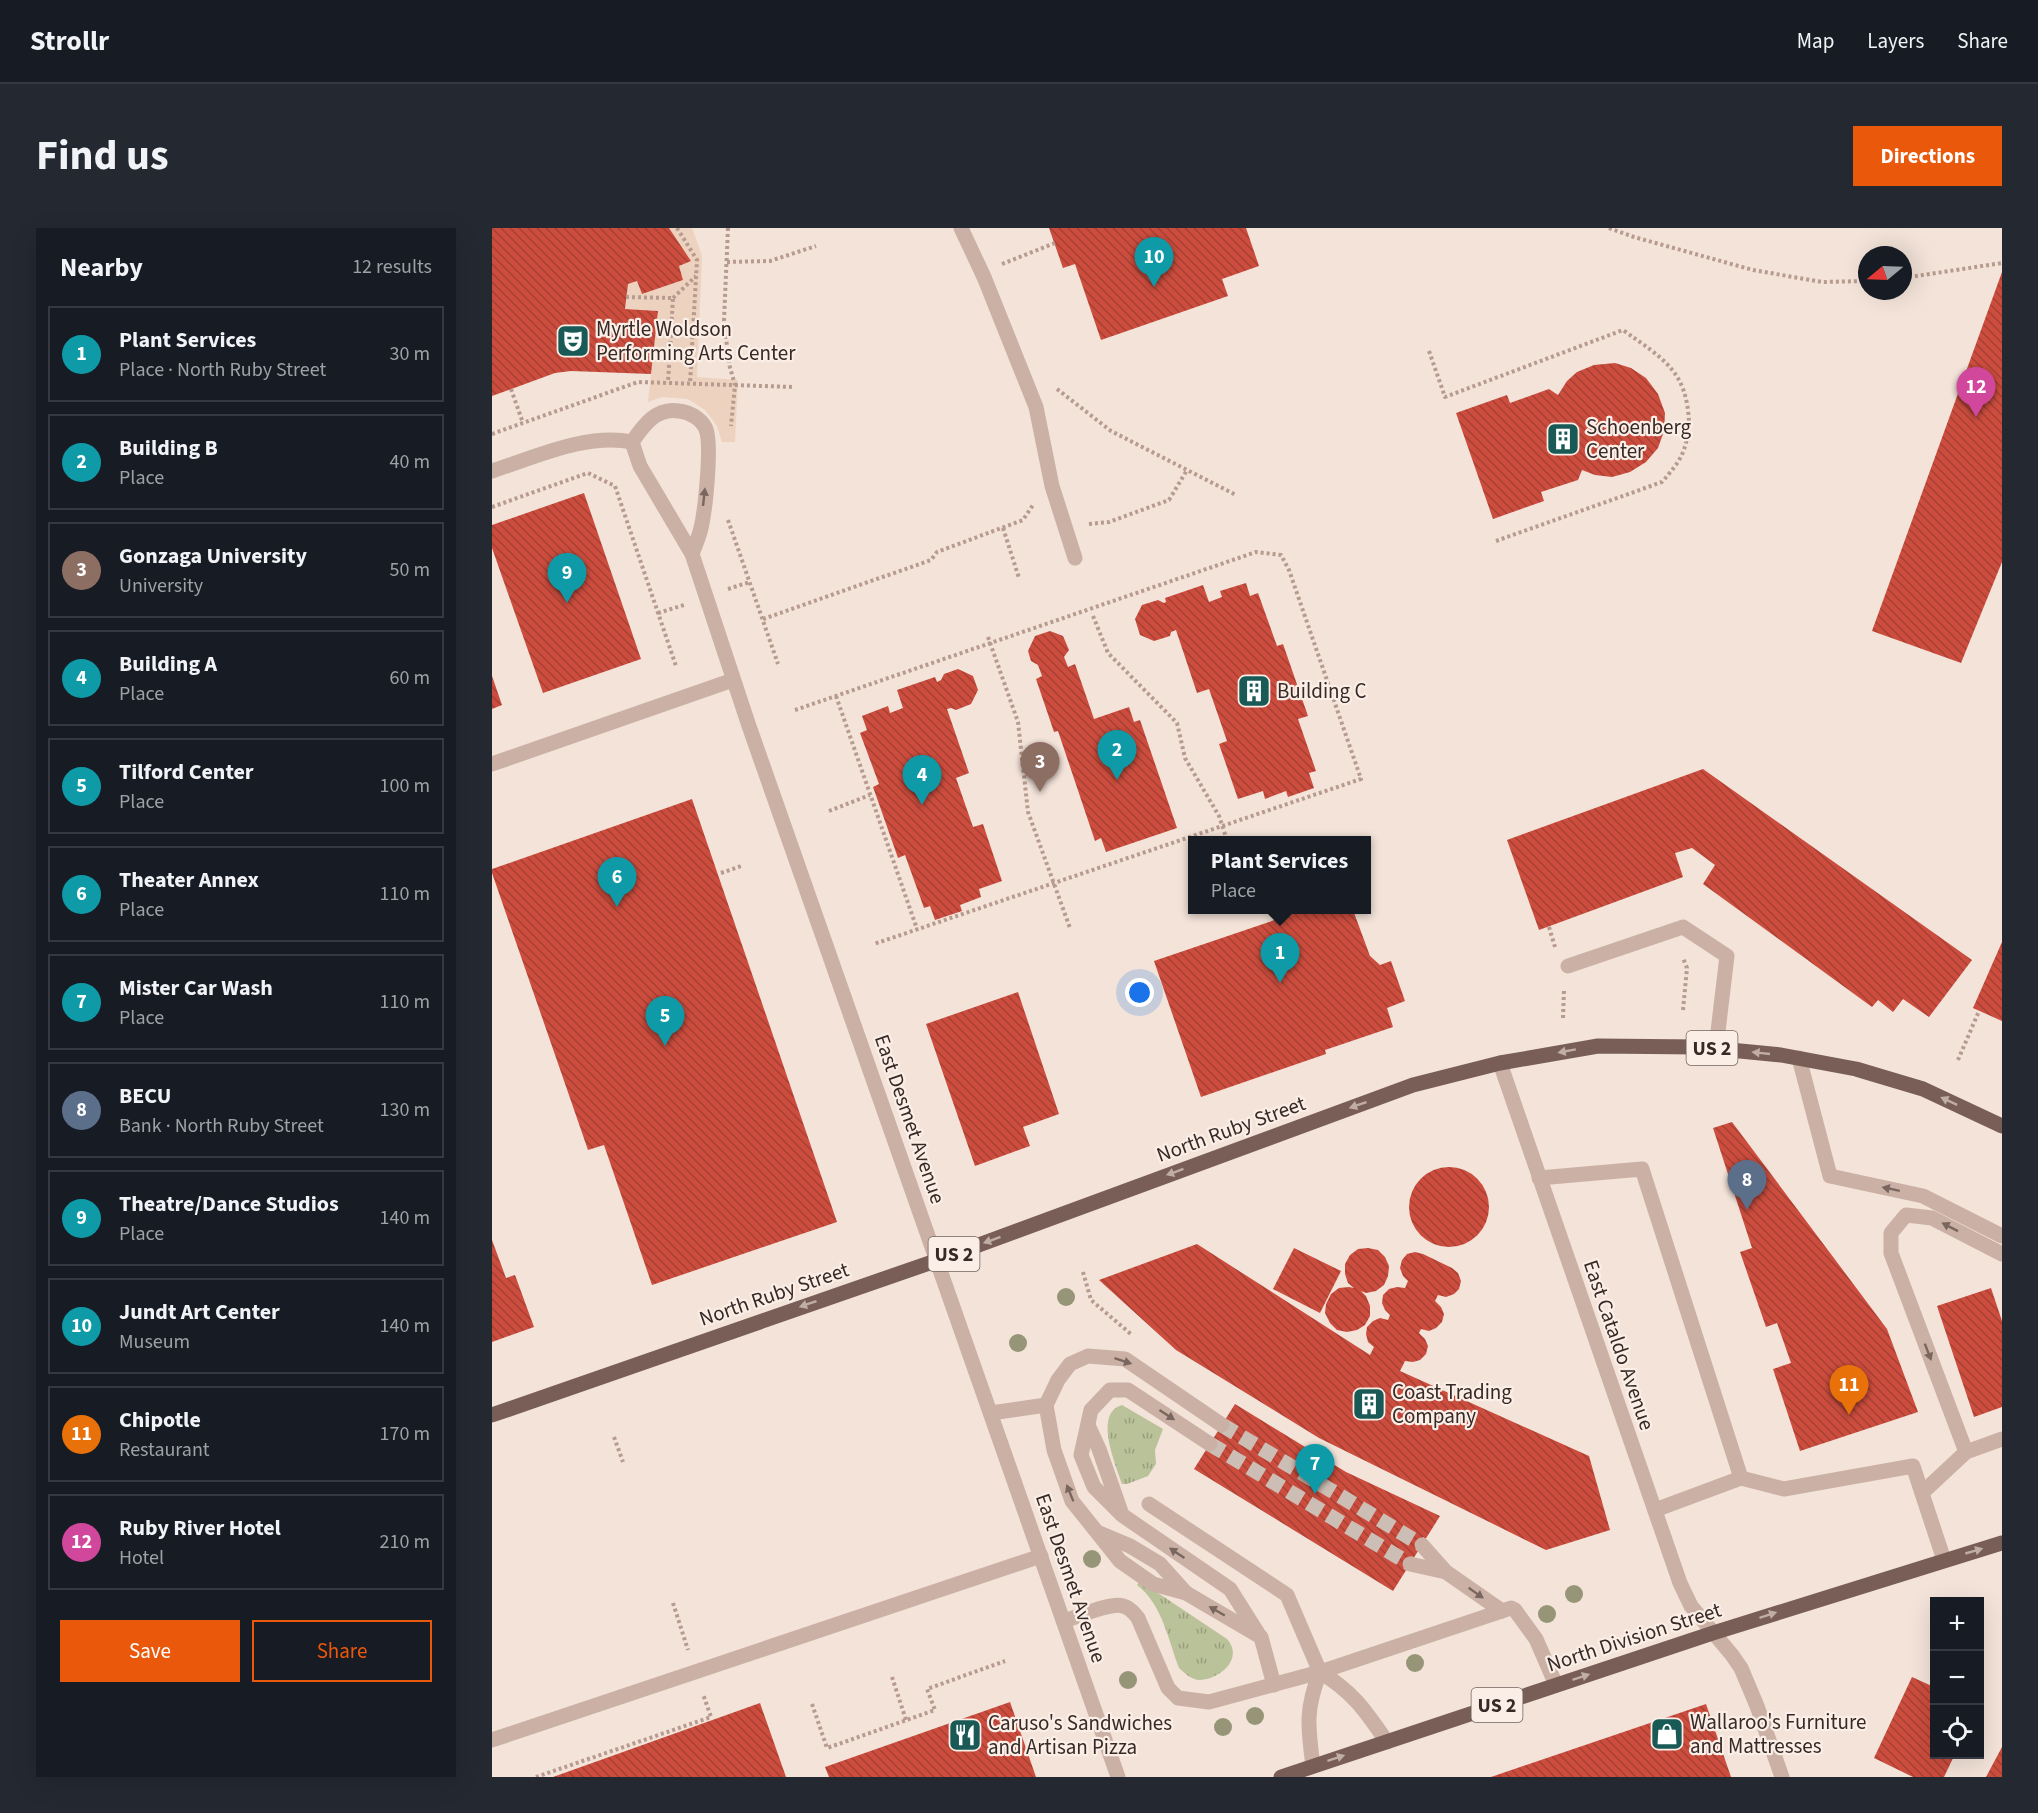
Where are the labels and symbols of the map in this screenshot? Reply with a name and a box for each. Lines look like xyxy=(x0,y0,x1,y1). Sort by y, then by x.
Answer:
pin: 10 xyxy=(1134,238,1174,287)
north arrow xyxy=(1858,246,1912,300)
place label: Myrtle Woldson Performing Arts Center xyxy=(596,314,796,368)
theatre icon: Myrtle Woldson Performing Arts Center xyxy=(555,323,591,359)
pin: 12 xyxy=(1956,368,1996,417)
place label: Schoenberg Center xyxy=(1586,412,1692,466)
building icon: Schoenberg Center xyxy=(1545,421,1581,457)
one-way arrow xyxy=(699,488,709,507)
pin: 9 xyxy=(548,554,586,603)
building icon: Building C xyxy=(1236,673,1272,709)
place label: Building C xyxy=(1277,676,1366,706)
pin: 2 xyxy=(1098,730,1136,780)
pin: 3 xyxy=(1020,742,1060,792)
pin: 4 xyxy=(902,756,942,805)
pin: 6 xyxy=(598,858,636,907)
pin: 1 xyxy=(1260,934,1300,983)
your location xyxy=(1125,978,1154,1007)
pin: 5 xyxy=(646,996,684,1046)
street label: East Desmet Avenue xyxy=(867,1030,953,1208)
road number: US 2 xyxy=(1686,1031,1738,1065)
one-way arrow xyxy=(1557,1047,1576,1056)
one-way arrow xyxy=(1751,1048,1770,1058)
street label: North Ruby Street xyxy=(1152,1088,1310,1170)
one-way arrow xyxy=(1940,1097,1957,1106)
one-way arrow xyxy=(1349,1100,1367,1110)
pin: 8 xyxy=(1728,1160,1766,1210)
one-way arrow xyxy=(1166,1167,1184,1177)
one-way arrow xyxy=(1881,1184,1900,1193)
one-way arrow xyxy=(1941,1222,1958,1232)
one-way arrow xyxy=(983,1235,1001,1245)
road number: US 2 xyxy=(928,1237,980,1271)
street label: North Ruby Street xyxy=(695,1254,853,1334)
street label: East Cataldo Avenue xyxy=(1576,1256,1662,1434)
one-way arrow xyxy=(799,1300,817,1310)
one-way arrow xyxy=(1923,1343,1933,1361)
one-way arrow xyxy=(1114,1357,1132,1366)
pin: 11 xyxy=(1830,1366,1868,1415)
place label: Coast Trading Company xyxy=(1392,1377,1512,1431)
building icon: Coast Trading Company xyxy=(1351,1386,1387,1422)
one-way arrow xyxy=(1159,1410,1175,1421)
pin: 7 xyxy=(1296,1444,1334,1494)
one-way arrow xyxy=(1065,1484,1074,1502)
street label: East Desmet Avenue xyxy=(1028,1489,1114,1667)
one-way arrow xyxy=(1966,1546,1984,1555)
one-way arrow xyxy=(1169,1548,1185,1559)
one-way arrow xyxy=(1468,1587,1484,1599)
street label: North Division Street xyxy=(1543,1595,1725,1679)
one-way arrow xyxy=(1209,1606,1225,1617)
one-way arrow xyxy=(1759,1610,1777,1619)
one-way arrow xyxy=(1572,1672,1590,1681)
road number: US 2 xyxy=(1472,1688,1522,1722)
place label: Wallaroo's Furniture and Mattresses xyxy=(1690,1707,1867,1761)
place label: Caruso's Sandwiches and Artisan Pizza xyxy=(988,1708,1172,1762)
shop icon: Wallaroo's Furniture and Mattresses xyxy=(1649,1716,1685,1752)
restaurant icon: Caruso's Sandwiches and Artisan Pizza xyxy=(947,1717,983,1753)
one-way arrow xyxy=(1327,1753,1345,1763)

